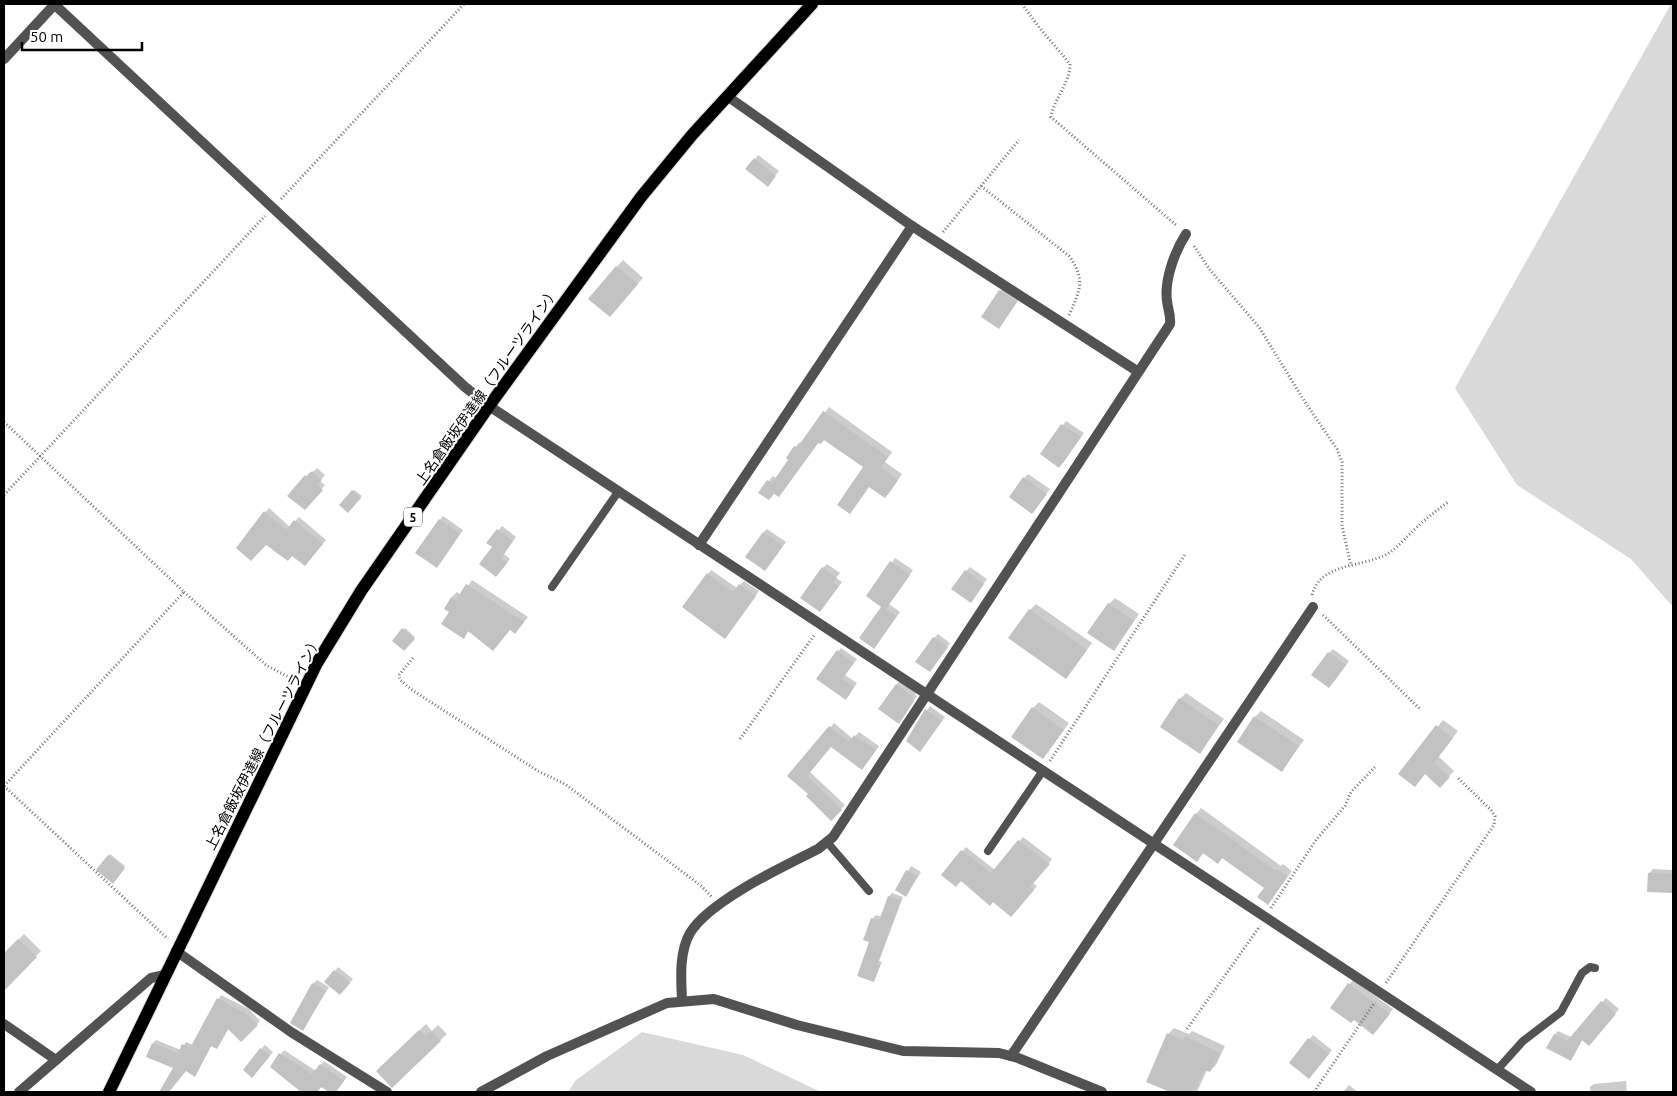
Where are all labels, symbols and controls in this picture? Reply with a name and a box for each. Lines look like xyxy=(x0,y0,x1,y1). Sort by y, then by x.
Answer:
scale bar xyxy=(22,20,142,52)
text: 50 m xyxy=(30,28,63,45)
street label: 上名倉飯坂伊達線（フルーツライン） xyxy=(412,284,562,488)
road number: 5 xyxy=(404,508,422,526)
street label: 上名倉飯坂伊達線（フルーツライン） xyxy=(202,633,324,853)

